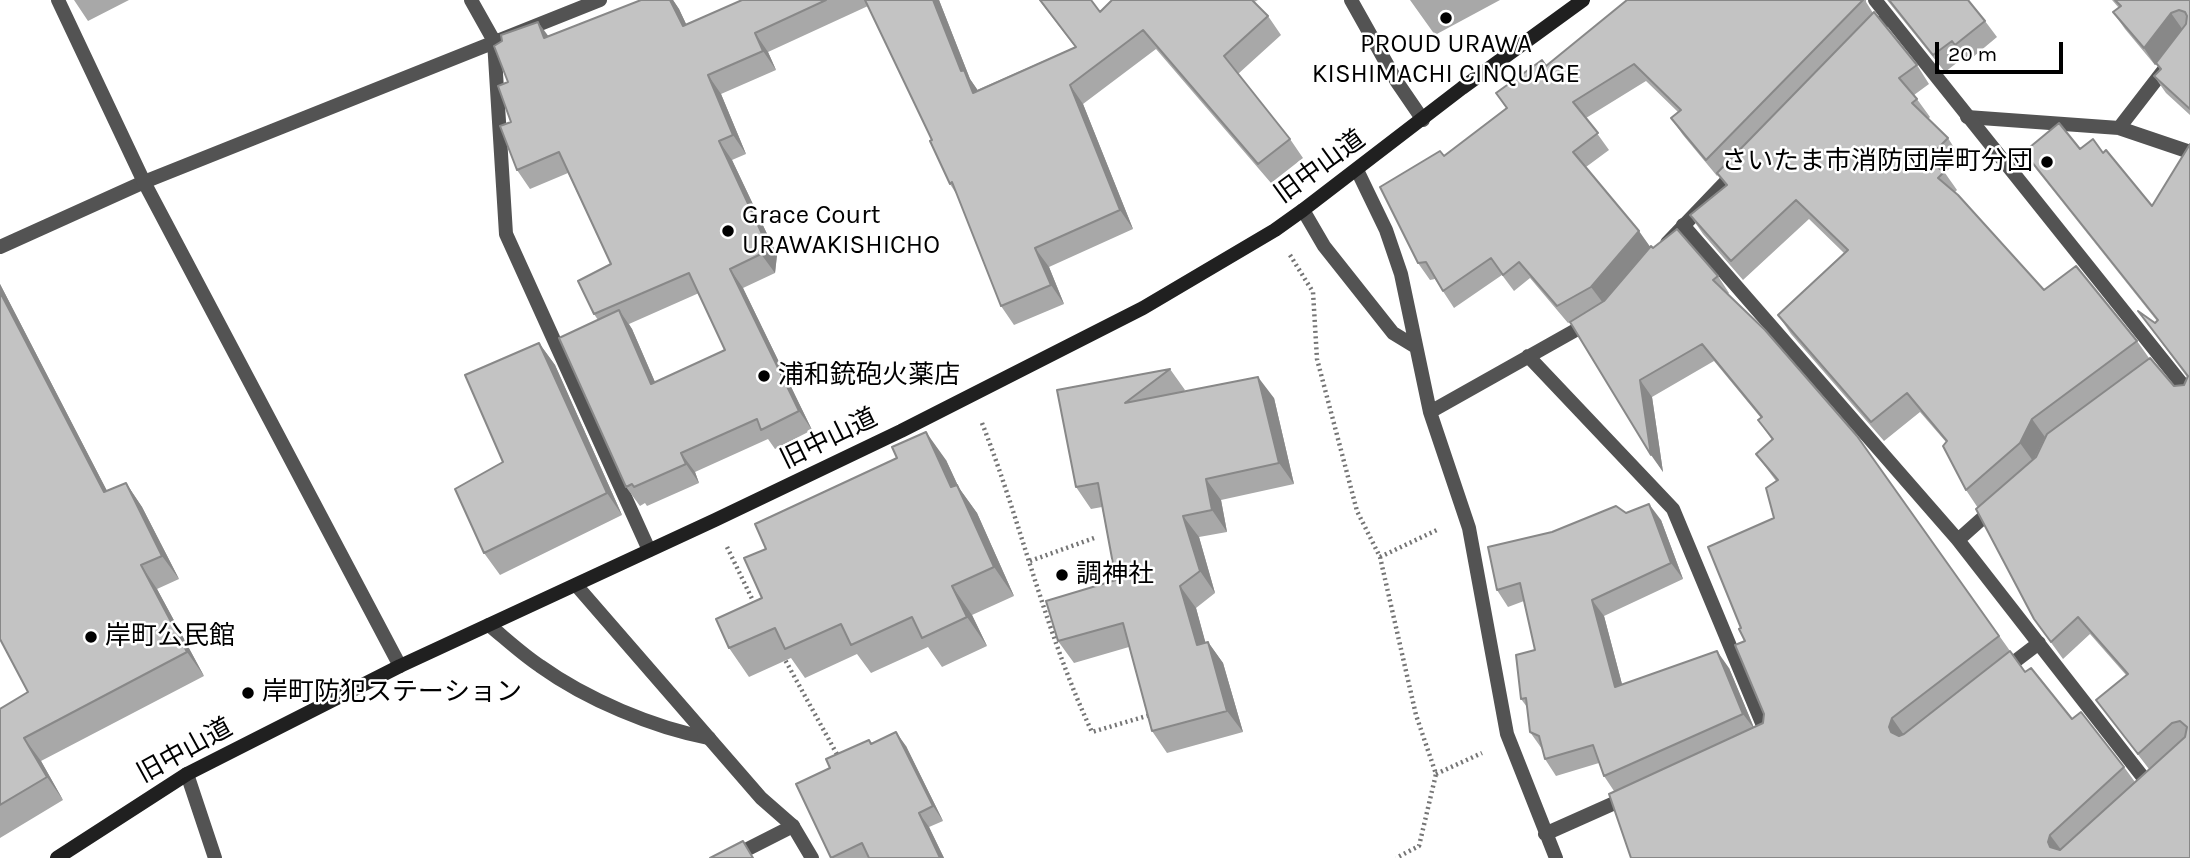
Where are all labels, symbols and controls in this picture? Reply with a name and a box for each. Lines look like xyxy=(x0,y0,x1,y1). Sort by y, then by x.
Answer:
marker: PROUD URAWA KISHIMACHI CINQUAGE xyxy=(1438,10,1454,26)
scale bar xyxy=(1938,28,2066,72)
place label: PROUD URAWA KISHIMACHI CINQUAGE xyxy=(1312,29,1580,90)
text: 20 m xyxy=(1948,42,1997,66)
street label: 旧中山道 xyxy=(1269,124,1371,210)
place label: さいたま市消防団岸町分団 xyxy=(1721,146,2033,178)
marker: さいたま市消防団岸町分団 xyxy=(2039,154,2055,170)
place label: Grace Court URAWAKISHICHO xyxy=(742,200,940,262)
marker: Grace Court URAWAKISHICHO xyxy=(720,223,736,239)
place label: 浦和銃砲火薬店 xyxy=(778,360,960,392)
marker: 浦和銃砲火薬店 xyxy=(756,368,772,384)
street label: 旧中山道 xyxy=(775,402,883,476)
place label: 調神社 xyxy=(1076,559,1154,591)
marker: 調神社 xyxy=(1054,567,1070,583)
place label: 岸町公民館 xyxy=(105,621,235,653)
marker: 岸町公民館 xyxy=(83,629,99,645)
place label: 岸町防犯ステーション xyxy=(262,677,522,709)
marker: 岸町防犯ステーション xyxy=(240,685,256,701)
street label: 旧中山道 xyxy=(132,712,238,790)

